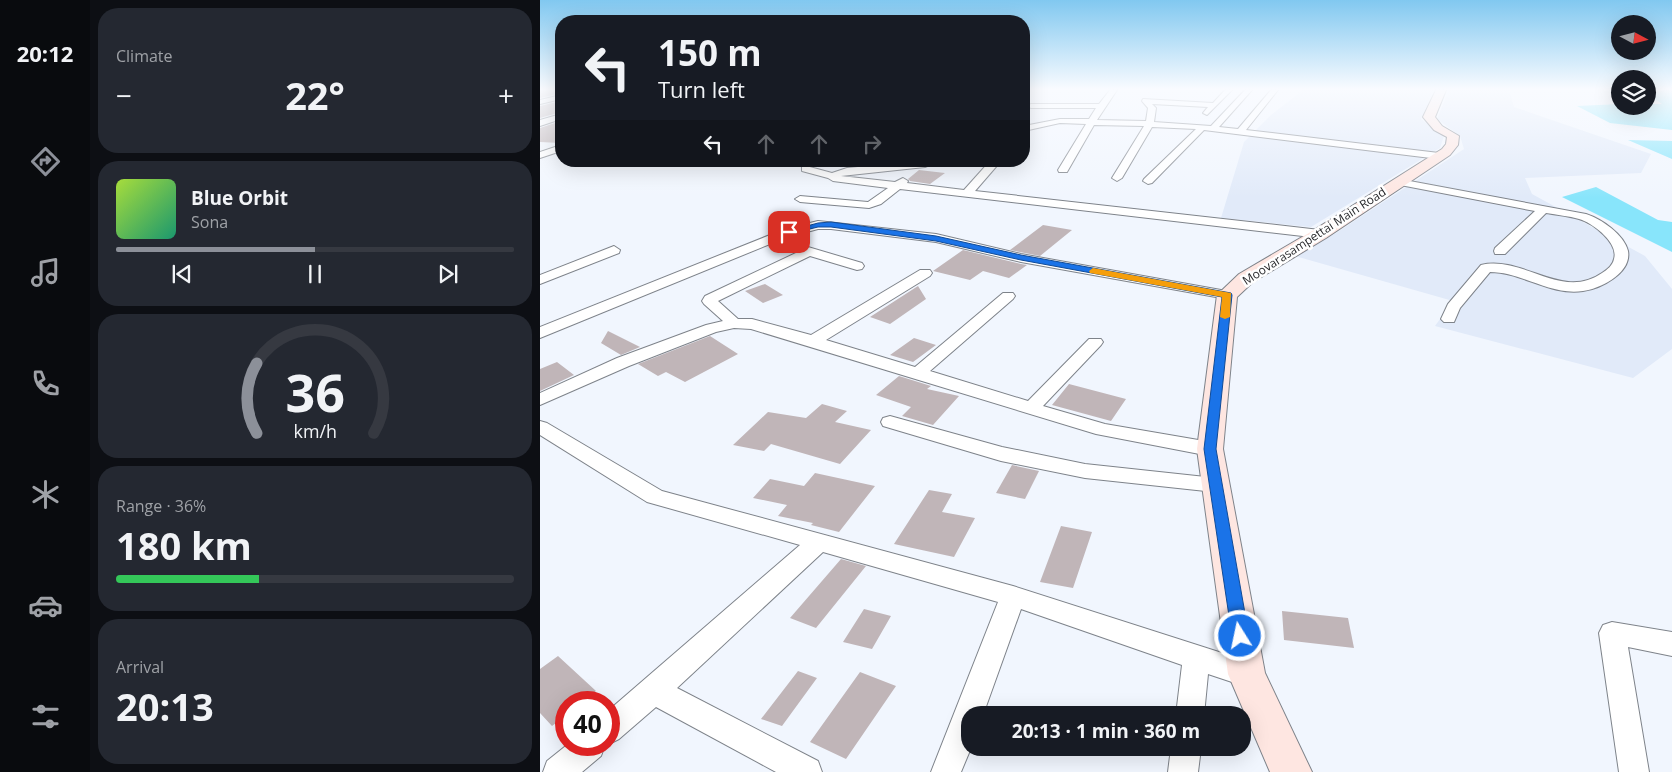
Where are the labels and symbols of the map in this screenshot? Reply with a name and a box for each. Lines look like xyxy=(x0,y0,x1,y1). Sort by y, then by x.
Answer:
north arrow xyxy=(1611,15,1656,60)
street label: Moovarasampettai Main Road xyxy=(1239,183,1389,289)
pin xyxy=(768,211,810,253)
position arrow xyxy=(1213,609,1265,661)
speed limit sign: 40 xyxy=(555,691,620,756)

